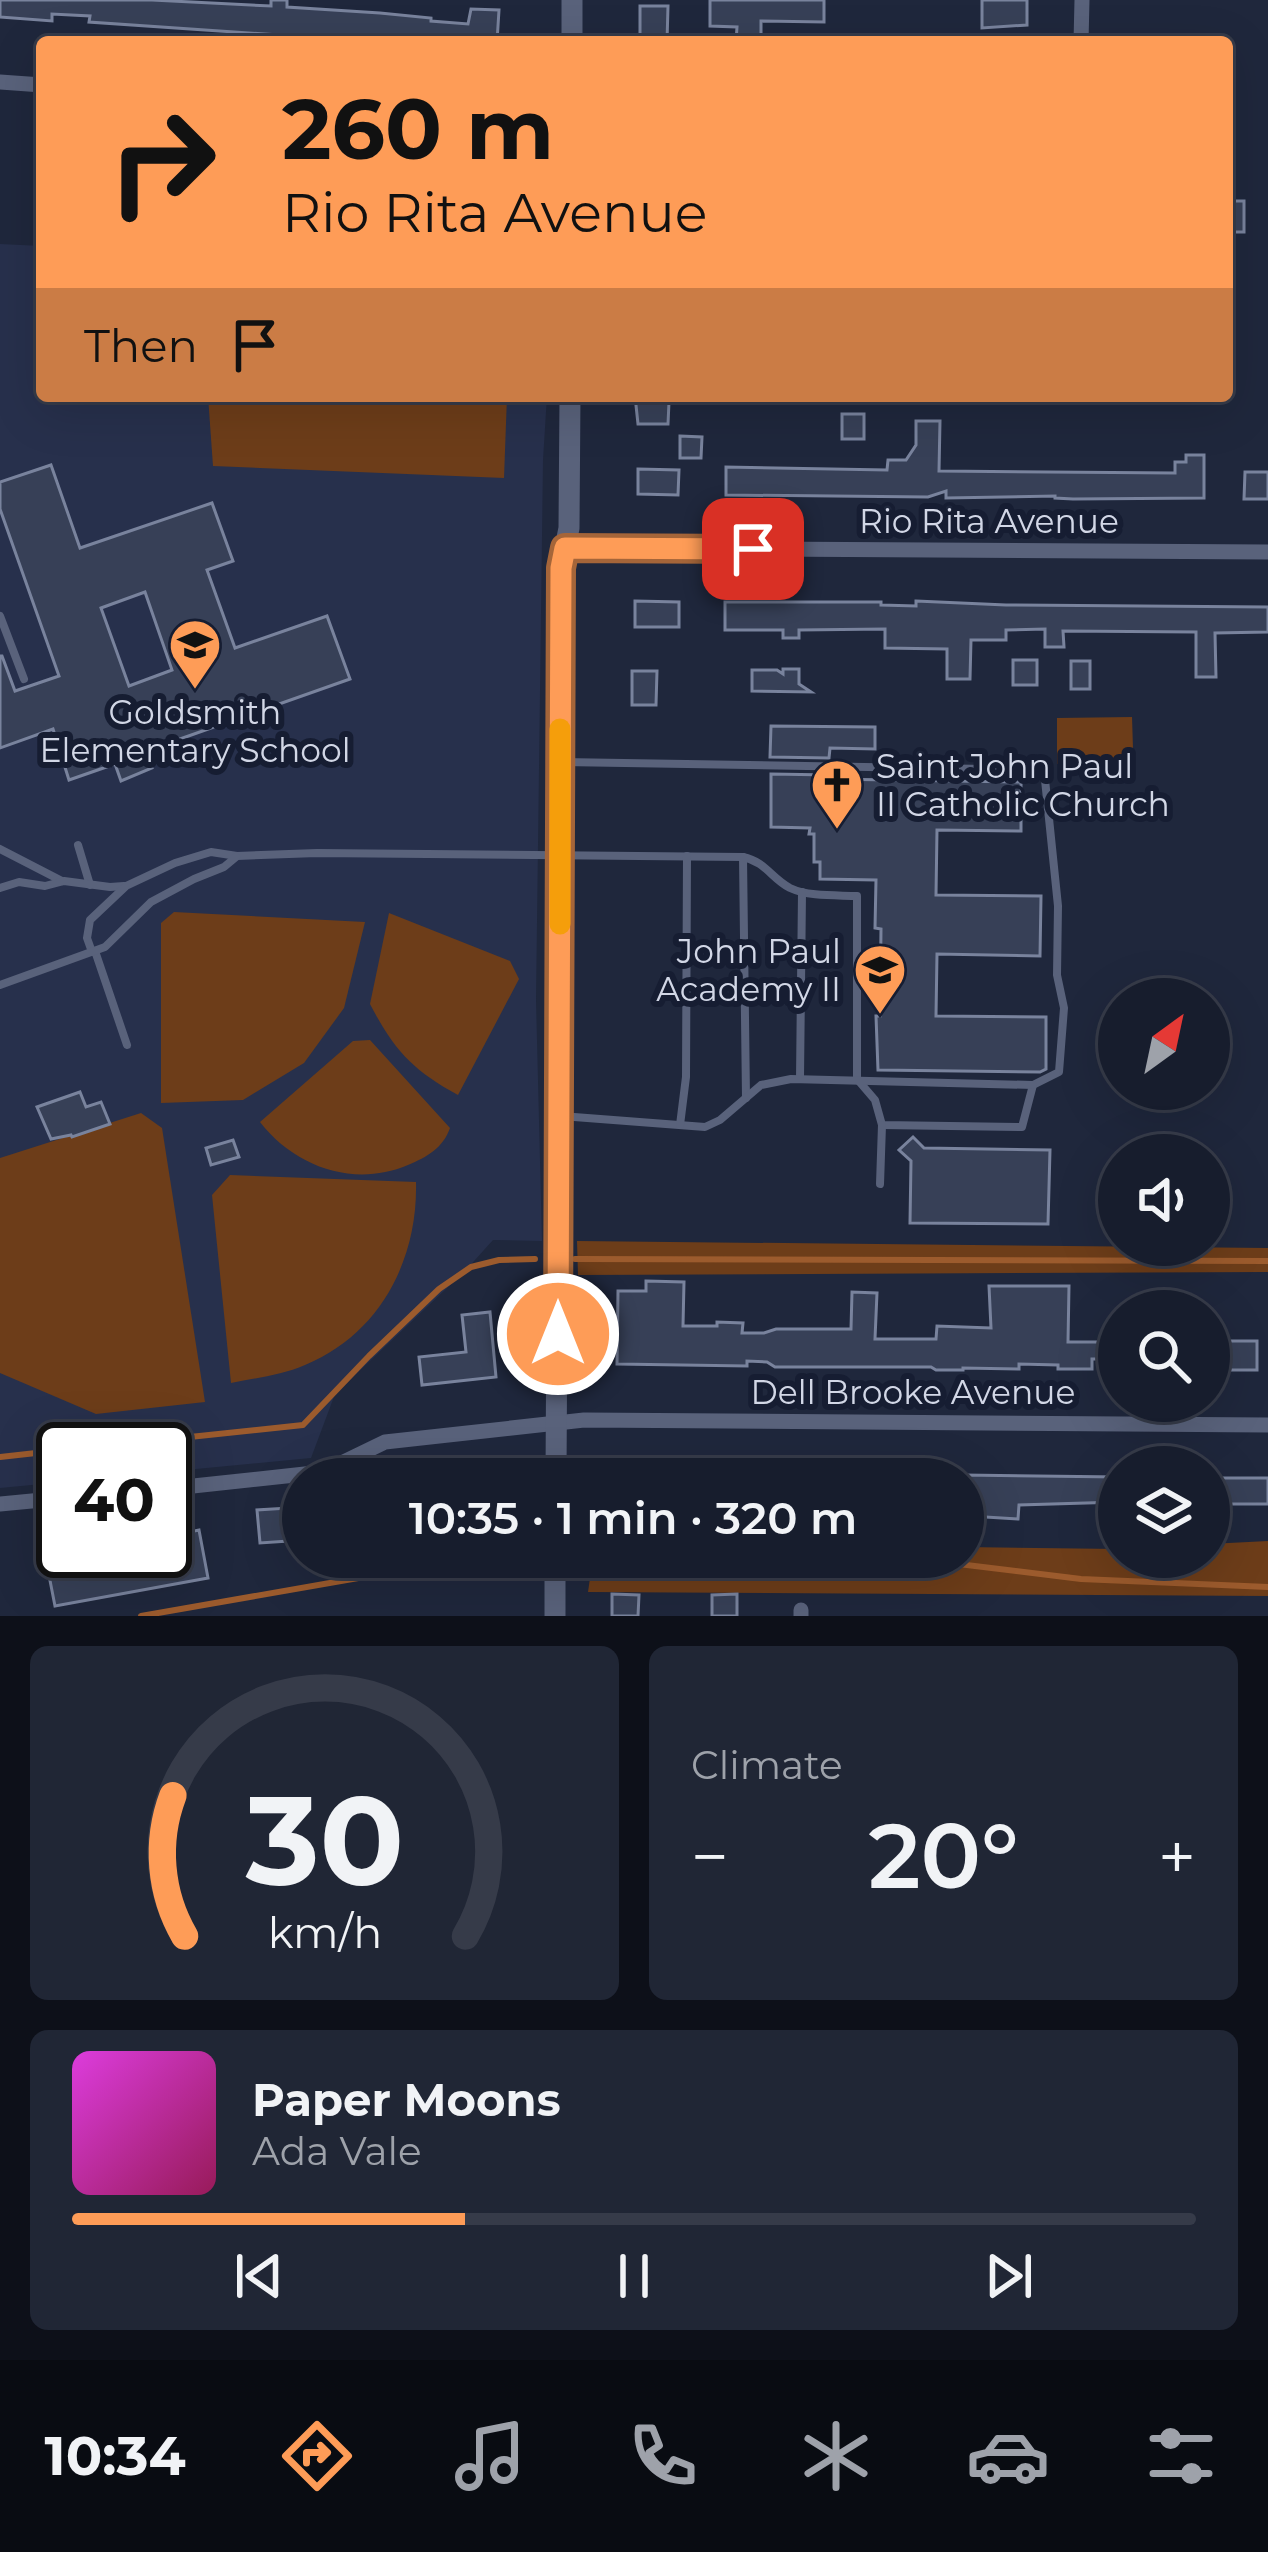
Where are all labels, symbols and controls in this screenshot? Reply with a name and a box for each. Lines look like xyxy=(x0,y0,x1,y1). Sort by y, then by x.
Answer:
text: 260 m xyxy=(282,78,554,180)
icon: right xyxy=(84,84,240,240)
text: Rio Rita Avenue xyxy=(282,180,707,246)
icon: arrive xyxy=(222,312,288,378)
text: Then xyxy=(84,318,198,373)
pin xyxy=(702,498,804,600)
street label: Rio Rita Avenue xyxy=(859,501,1119,541)
icon: arrive xyxy=(720,516,786,582)
school or university icon: Goldsmith Elementary School xyxy=(167,617,223,691)
place label: Goldsmith Elementary School xyxy=(39,692,351,770)
place label: Saint John Paul II Catholic Church xyxy=(876,746,1170,824)
church icon: Saint John Paul II Catholic Church xyxy=(809,757,865,831)
place label: John Paul Academy II xyxy=(656,931,841,1009)
school or university icon: John Paul Academy II xyxy=(852,942,908,1016)
north arrow xyxy=(1098,978,1230,1110)
map controls xyxy=(1098,978,1230,1578)
button: sound xyxy=(1098,1134,1230,1266)
position arrow xyxy=(495,1271,621,1397)
button: search xyxy=(1098,1290,1230,1422)
street label: Dell Brooke Avenue xyxy=(751,1372,1075,1412)
speed limit sign: 40 xyxy=(36,1422,192,1578)
button: layers xyxy=(1098,1446,1230,1578)
text: 10:35 · 1 min · 320 m xyxy=(409,1490,857,1545)
text: Climate xyxy=(691,1741,843,1789)
text: 30 xyxy=(244,1764,404,1916)
text: 20° xyxy=(868,1801,1019,1911)
text: − xyxy=(691,1816,729,1897)
text: + xyxy=(1158,1816,1196,1897)
text: km/h xyxy=(267,1906,382,1959)
text: Paper Moons xyxy=(252,2072,561,2127)
text: Ada Vale xyxy=(252,2127,422,2175)
icon: previous xyxy=(226,2243,292,2309)
icon: pause xyxy=(601,2243,667,2309)
icon: next xyxy=(976,2243,1042,2309)
icon: directions xyxy=(275,2414,359,2498)
icon: music xyxy=(448,2414,532,2498)
icon: phone xyxy=(621,2414,705,2498)
icon: climate xyxy=(794,2414,878,2498)
icon: car xyxy=(966,2414,1050,2498)
icon: filters xyxy=(1139,2414,1223,2498)
text: 10:34 xyxy=(44,2423,186,2489)

